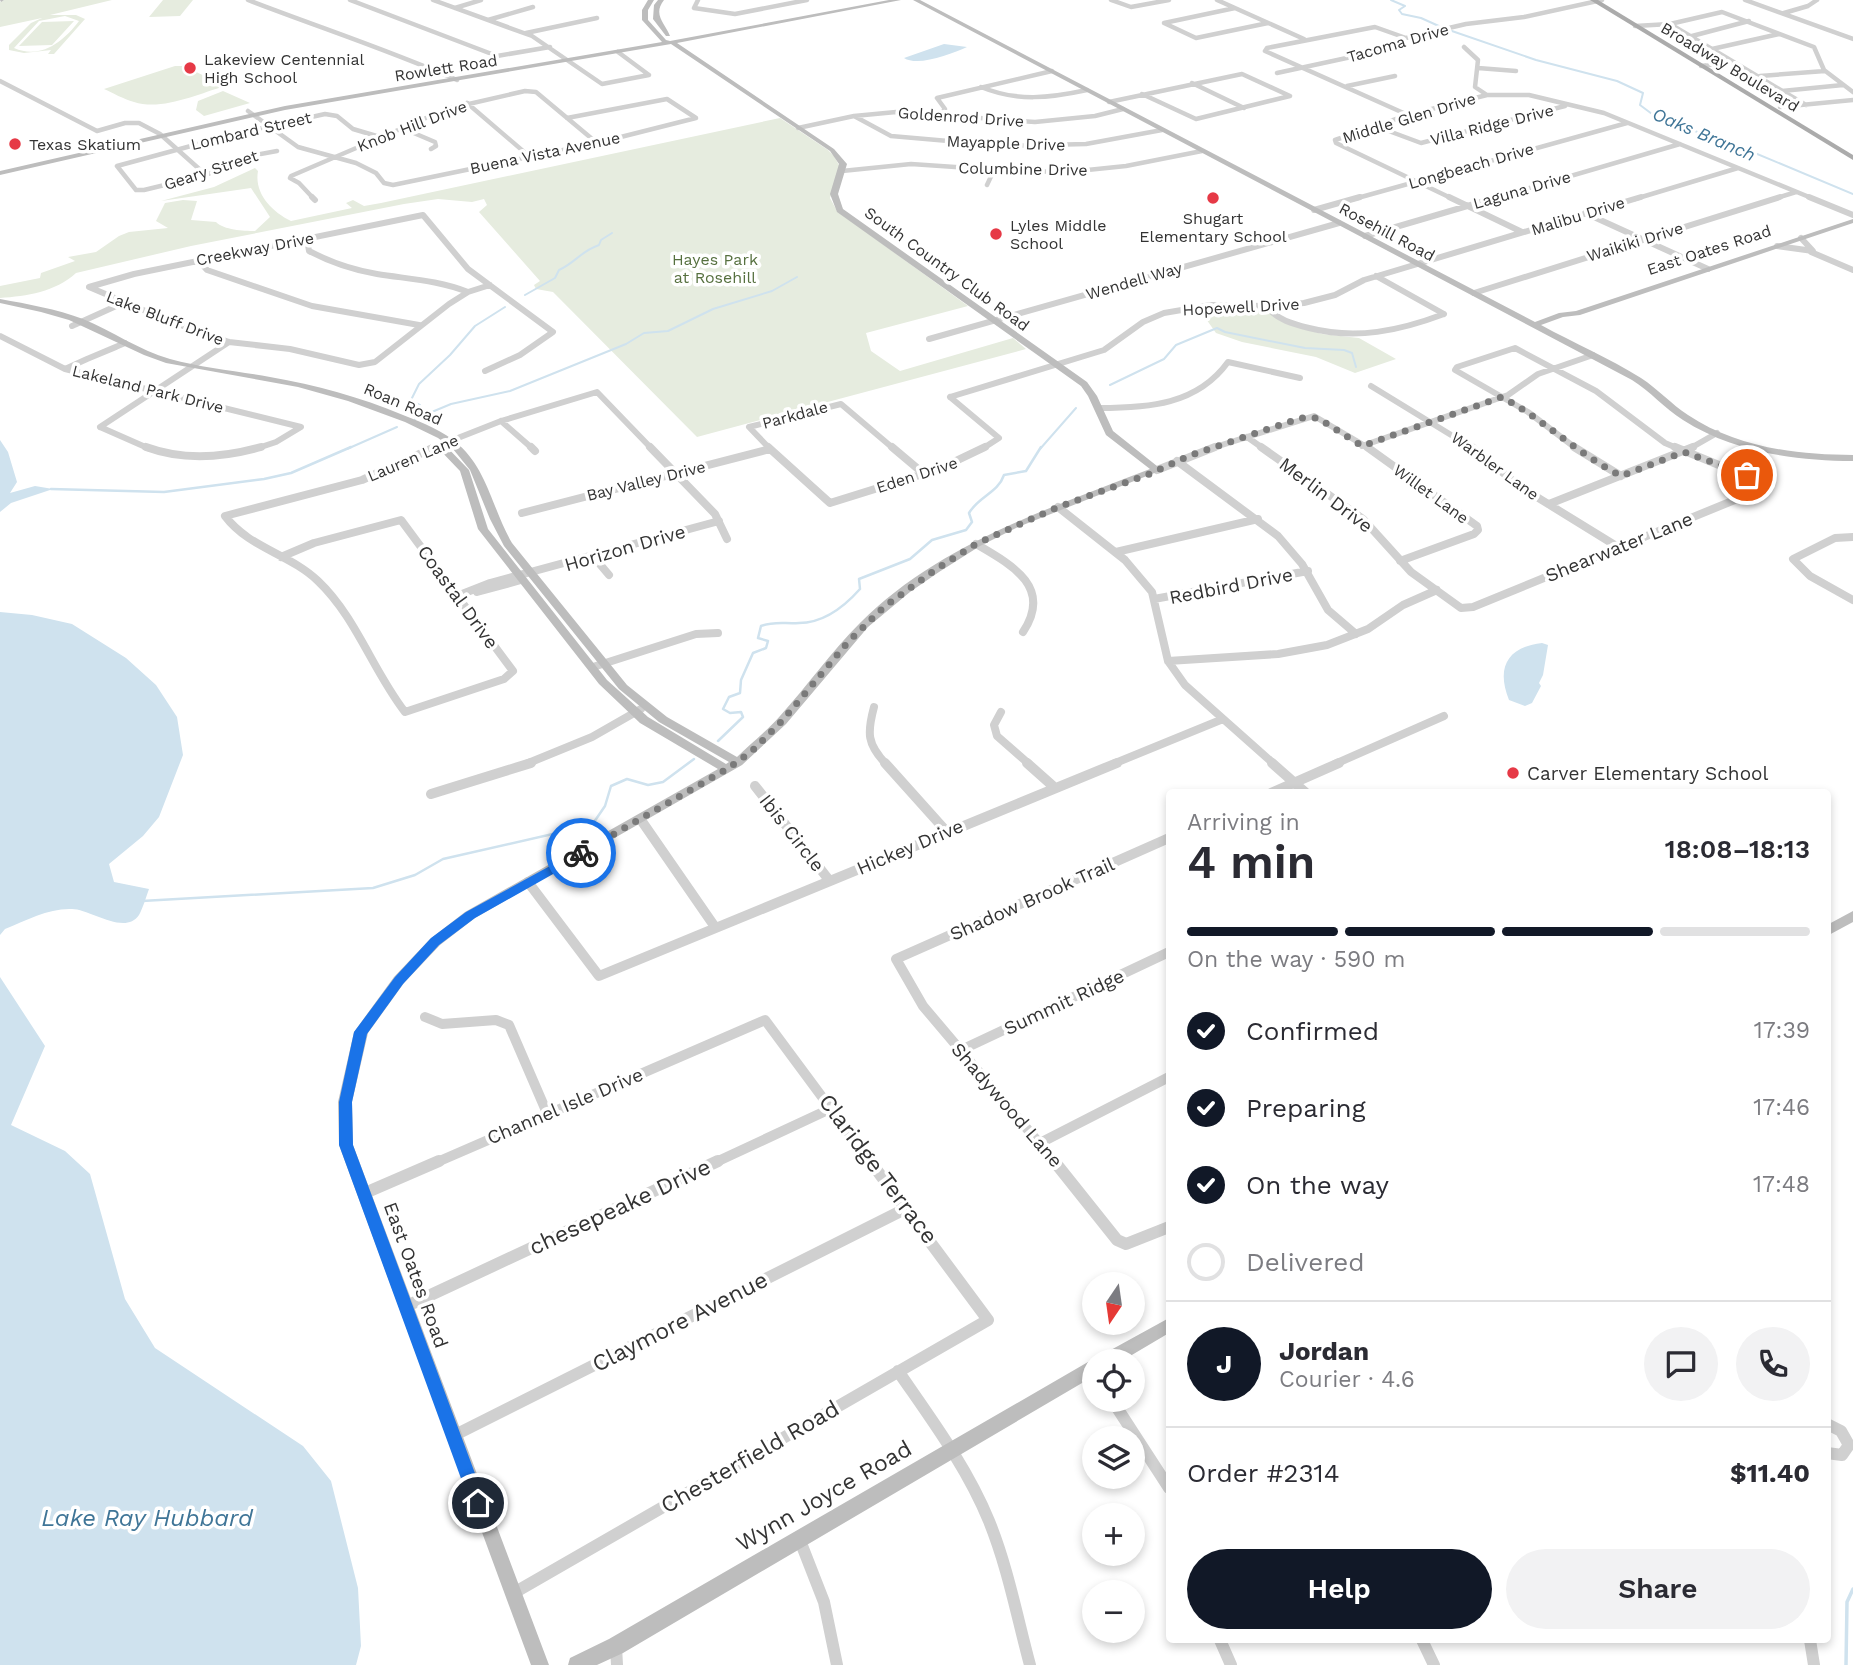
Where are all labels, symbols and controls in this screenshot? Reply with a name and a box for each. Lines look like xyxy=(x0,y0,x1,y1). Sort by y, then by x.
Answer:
street label: Broadway Boulevard xyxy=(1657,18,1803,116)
street label: Tacoma Drive xyxy=(1345,19,1451,67)
place label: Lakeview Centennial High School xyxy=(204,50,365,87)
street label: Rowlett Road xyxy=(393,50,499,86)
marker: Lakeview Centennial High School xyxy=(182,60,198,76)
street label: Middle Glen Drive xyxy=(1340,89,1478,147)
street label: Knob Hill Drive xyxy=(354,96,470,156)
street label: Villa Ridge Drive xyxy=(1428,100,1556,150)
street label: Goldenrod Drive xyxy=(897,103,1025,131)
water label: Oaks Branch xyxy=(1649,103,1759,165)
street label: Lombard Street xyxy=(189,108,313,154)
street label: Buena Vista Avenue xyxy=(468,128,622,178)
street label: Mayapple Drive xyxy=(946,131,1066,155)
place label: Texas Skatium xyxy=(29,135,141,154)
marker: Texas Skatium xyxy=(7,136,23,152)
street label: Longbeach Drive xyxy=(1406,139,1536,193)
street label: Geary Street xyxy=(162,146,261,194)
street label: Columbine Drive xyxy=(958,158,1088,180)
street label: Laguna Drive xyxy=(1471,167,1573,213)
marker: Shugart Elementary School xyxy=(1205,190,1221,206)
street label: Malibu Drive xyxy=(1529,193,1627,239)
street label: Rosehill Road xyxy=(1336,199,1438,265)
street label: South Country Club Road xyxy=(861,203,1033,335)
place label: Shugart Elementary School xyxy=(1139,209,1287,246)
place label: Lyles Middle School xyxy=(1010,216,1107,253)
street label: Waikiki Drive xyxy=(1584,218,1686,266)
street label: East Oates Road xyxy=(1645,221,1773,279)
marker: Lyles Middle School xyxy=(988,226,1004,242)
street label: Creekway Drive xyxy=(194,228,316,270)
park label: Hayes Park at Rosehill xyxy=(672,250,758,287)
street label: Wendell Way xyxy=(1084,258,1185,304)
street label: Lake Bluff Drive xyxy=(103,287,227,349)
street label: Hopewell Drive xyxy=(1182,294,1300,320)
street label: Lakeland Park Drive xyxy=(70,361,226,417)
street label: Roan Road xyxy=(361,379,445,429)
street label: Parkdale xyxy=(760,397,830,433)
street label: Warbler Lane xyxy=(1447,428,1543,504)
street label: Lauren Lane xyxy=(365,430,461,486)
pin xyxy=(1717,445,1777,505)
street label: Merlin Drive xyxy=(1275,452,1377,538)
street label: Eden Drive xyxy=(874,453,960,497)
icon: bag xyxy=(1728,456,1766,494)
street label: Bay Valley Drive xyxy=(584,457,708,505)
street label: Willet Lane xyxy=(1390,460,1472,528)
street label: Shearwater Lane xyxy=(1542,507,1696,587)
street label: Horizon Drive xyxy=(562,520,688,576)
street label: Coastal Drive xyxy=(413,541,503,653)
street label: Redbird Drive xyxy=(1167,563,1295,609)
place label: Carver Elementary School xyxy=(1527,762,1768,785)
marker: Carver Elementary School xyxy=(1505,765,1521,781)
street label: Ibis Circle xyxy=(755,790,829,876)
text: Arriving in xyxy=(1187,809,1300,836)
street label: Hickey Drive xyxy=(853,814,967,880)
courier xyxy=(546,818,616,888)
icon: bike xyxy=(562,834,600,872)
text: 18:08–18:13 xyxy=(1665,834,1810,864)
text: 4 min xyxy=(1187,835,1315,889)
street label: Shadow Brook Trail xyxy=(946,852,1118,946)
text: On the way · 590 m xyxy=(1187,946,1405,973)
street label: Summit Ridge xyxy=(1000,964,1128,1040)
icon: check xyxy=(1187,1012,1225,1050)
text: Confirmed xyxy=(1246,1016,1379,1046)
text: 17:39 xyxy=(1754,1017,1810,1044)
street label: Shadywood Lane xyxy=(946,1038,1068,1172)
street label: Channel Isle Drive xyxy=(483,1063,647,1149)
street label: Claridge Terrace xyxy=(813,1089,943,1249)
icon: check xyxy=(1187,1089,1225,1127)
text: Preparing xyxy=(1246,1093,1366,1123)
text: 17:46 xyxy=(1753,1094,1810,1121)
street label: chesepeake Drive xyxy=(525,1153,715,1261)
icon: check xyxy=(1187,1166,1225,1204)
text: On the way xyxy=(1246,1170,1389,1200)
text: 17:48 xyxy=(1753,1171,1810,1198)
street label: East Oates Road xyxy=(379,1199,453,1351)
text: Delivered xyxy=(1246,1247,1365,1277)
street label: Claymore Avenue xyxy=(588,1266,772,1378)
north arrow xyxy=(1082,1272,1144,1335)
map controls xyxy=(1082,1272,1145,1643)
button: chat xyxy=(1644,1327,1718,1401)
button: phone xyxy=(1736,1327,1810,1401)
text: Jordan xyxy=(1279,1336,1369,1366)
button: locate xyxy=(1082,1349,1145,1412)
text: J xyxy=(1216,1349,1232,1379)
text: Courier · 4.6 xyxy=(1279,1366,1415,1393)
street label: Chesterfield Road xyxy=(656,1395,844,1519)
button: layers xyxy=(1082,1426,1145,1489)
street label: Wynn Joyce Road xyxy=(731,1435,917,1557)
text: Order #2314 xyxy=(1187,1458,1340,1488)
text: $11.40 xyxy=(1730,1458,1810,1488)
pin xyxy=(448,1473,508,1533)
icon: home xyxy=(459,1484,497,1522)
button: + xyxy=(1082,1503,1145,1566)
water label: Lake Ray Hubbard xyxy=(41,1504,254,1532)
button: Help xyxy=(1187,1549,1492,1629)
button: Share xyxy=(1506,1549,1810,1629)
button: − xyxy=(1082,1580,1145,1643)

